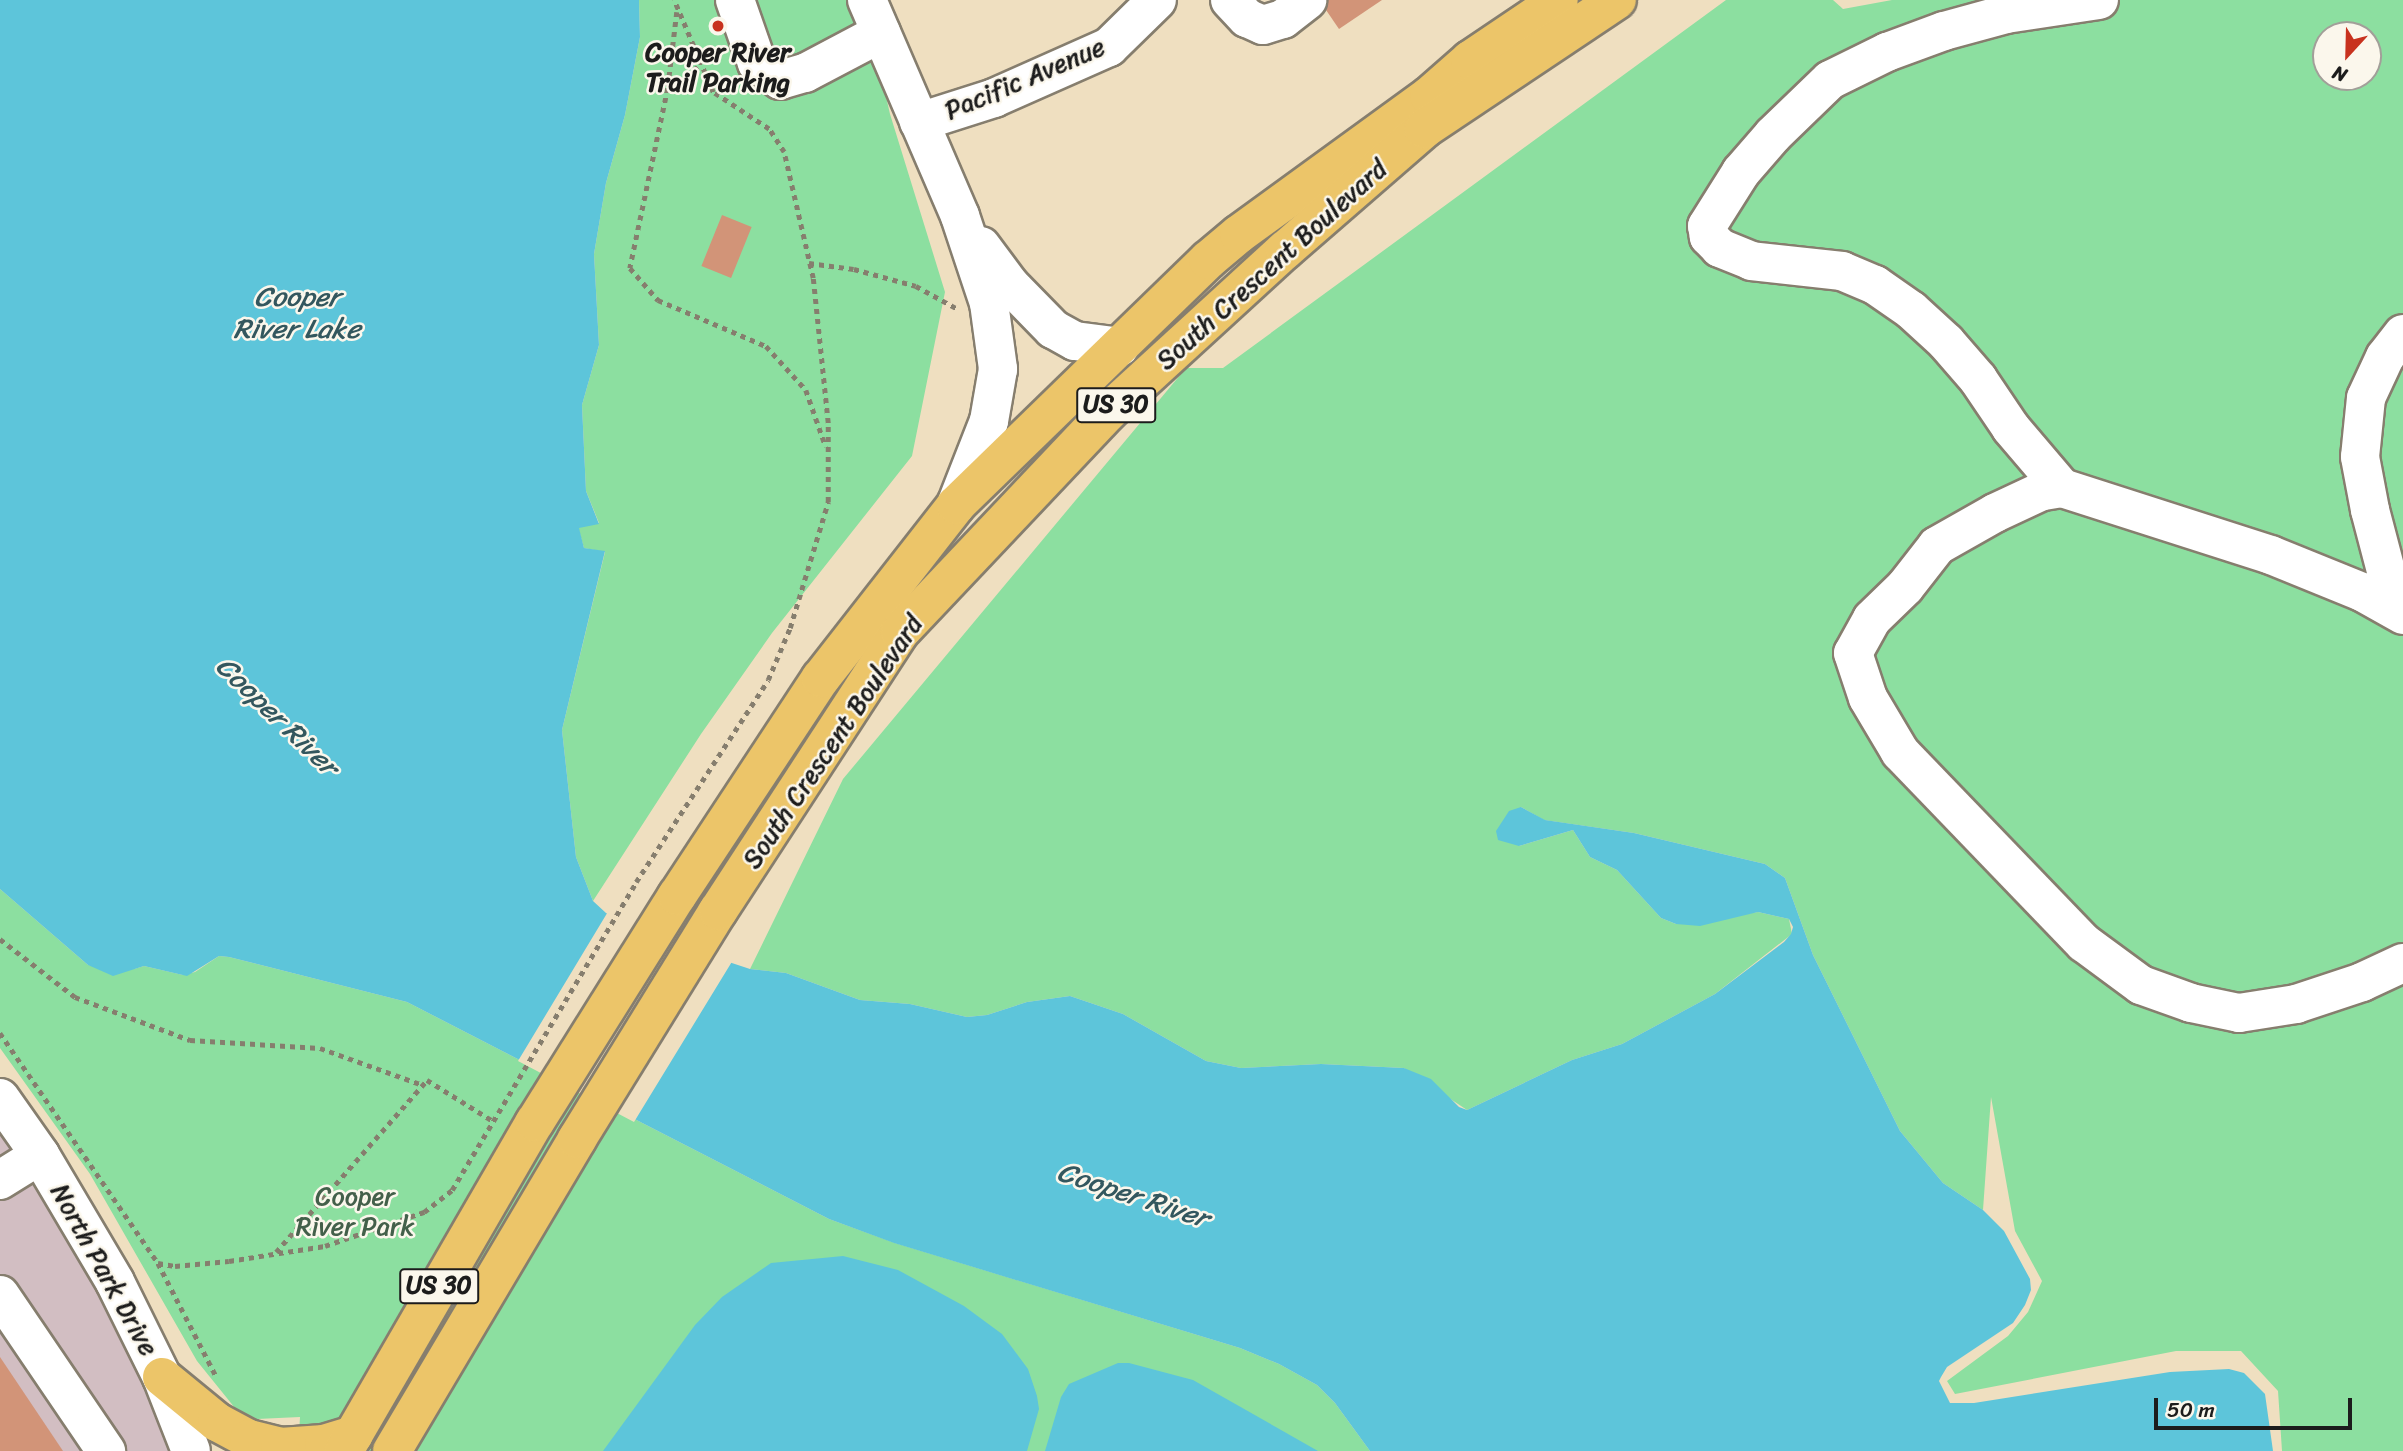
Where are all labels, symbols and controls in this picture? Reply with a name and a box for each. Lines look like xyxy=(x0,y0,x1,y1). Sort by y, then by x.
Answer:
marker: Cooper River Trail Parking xyxy=(710,18,726,34)
north arrow xyxy=(2312,21,2382,91)
street label: Pacific Avenue xyxy=(940,31,1110,127)
place label: Cooper River Trail Parking xyxy=(645,37,791,98)
text: N xyxy=(2327,56,2352,92)
street label: South Crescent Boulevard xyxy=(1151,153,1393,377)
water label: Cooper River Lake xyxy=(233,280,361,346)
road number: US 30 xyxy=(1076,384,1156,426)
street label: South Crescent Boulevard xyxy=(736,609,930,875)
water label: Cooper River xyxy=(209,650,345,782)
water label: Cooper River xyxy=(1053,1155,1213,1235)
street label: North Park Drive xyxy=(44,1178,164,1362)
park label: Cooper River Park xyxy=(295,1181,415,1242)
road number: US 30 xyxy=(399,1266,479,1306)
scale bar xyxy=(2158,1384,2356,1428)
text: 50 m xyxy=(2167,1391,2215,1429)

